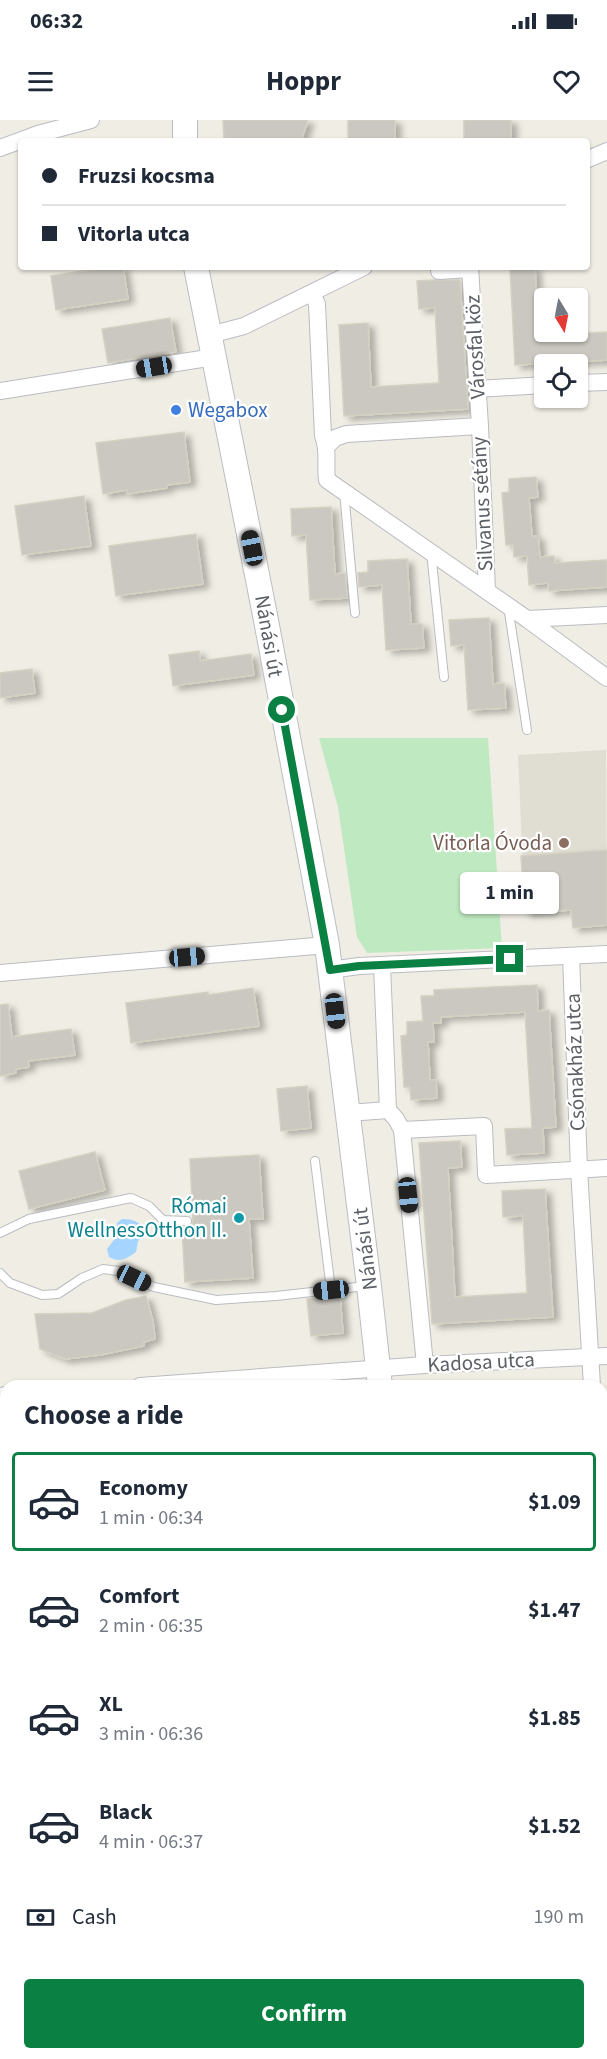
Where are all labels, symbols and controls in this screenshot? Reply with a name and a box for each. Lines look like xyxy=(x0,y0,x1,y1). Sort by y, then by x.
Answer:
text: 06:32 xyxy=(30,5,83,37)
text: Hoppr xyxy=(266,62,341,101)
icon: menu xyxy=(24,65,57,98)
icon: heart xyxy=(550,65,583,98)
text: Fruzsi kocsma xyxy=(78,160,215,192)
text: Vitorla utca xyxy=(78,218,190,250)
north arrow xyxy=(534,288,588,342)
map controls xyxy=(534,288,588,408)
street label: Városfal köz xyxy=(457,294,493,400)
button: locate xyxy=(534,354,588,408)
car xyxy=(135,355,173,379)
place label: Wegabox xyxy=(188,395,268,425)
marker: Wegabox xyxy=(169,403,183,417)
street label: Silvanus sétány xyxy=(463,436,501,572)
car xyxy=(240,529,264,567)
street label: Nánási út xyxy=(247,593,291,679)
route start xyxy=(268,696,295,723)
place label: Vitorla Óvoda xyxy=(433,828,552,858)
marker: Vitorla Óvoda xyxy=(557,836,571,850)
callout: 1 min xyxy=(460,872,560,914)
text: 1 min xyxy=(485,879,534,907)
route end xyxy=(496,945,523,972)
car xyxy=(168,946,206,968)
car xyxy=(324,992,346,1030)
street label: Csónakház utca xyxy=(558,993,592,1131)
car xyxy=(397,1176,419,1214)
place label: Római WellnessOtthon II. xyxy=(67,1191,227,1245)
street label: Nánási út xyxy=(345,1206,385,1292)
marker: Római WellnessOtthon II. xyxy=(232,1211,246,1225)
car xyxy=(114,1262,154,1294)
car xyxy=(312,1279,350,1301)
street label: Kadosa utca xyxy=(427,1344,535,1380)
text: Choose a ride xyxy=(24,1396,184,1435)
text: Economy xyxy=(99,1472,188,1504)
icon: car xyxy=(27,1475,81,1529)
text: $1.09 xyxy=(528,1486,581,1518)
text: 1 min · 06:34 xyxy=(99,1504,203,1532)
text: Comfort xyxy=(99,1580,180,1612)
icon: car xyxy=(27,1583,81,1637)
text: $1.47 xyxy=(528,1594,581,1626)
text: 2 min · 06:35 xyxy=(99,1612,203,1640)
text: XL xyxy=(99,1688,123,1720)
icon: car xyxy=(27,1691,81,1745)
text: $1.85 xyxy=(528,1702,581,1734)
text: 3 min · 06:36 xyxy=(99,1720,203,1748)
text: Black xyxy=(99,1796,153,1828)
icon: car xyxy=(27,1799,81,1853)
text: $1.52 xyxy=(528,1810,581,1842)
text: 4 min · 06:37 xyxy=(99,1828,203,1856)
icon: cash xyxy=(24,1901,57,1934)
text: Cash xyxy=(72,1901,117,1933)
text: 190 m xyxy=(534,1903,584,1931)
button: Confirm xyxy=(24,1979,584,2048)

